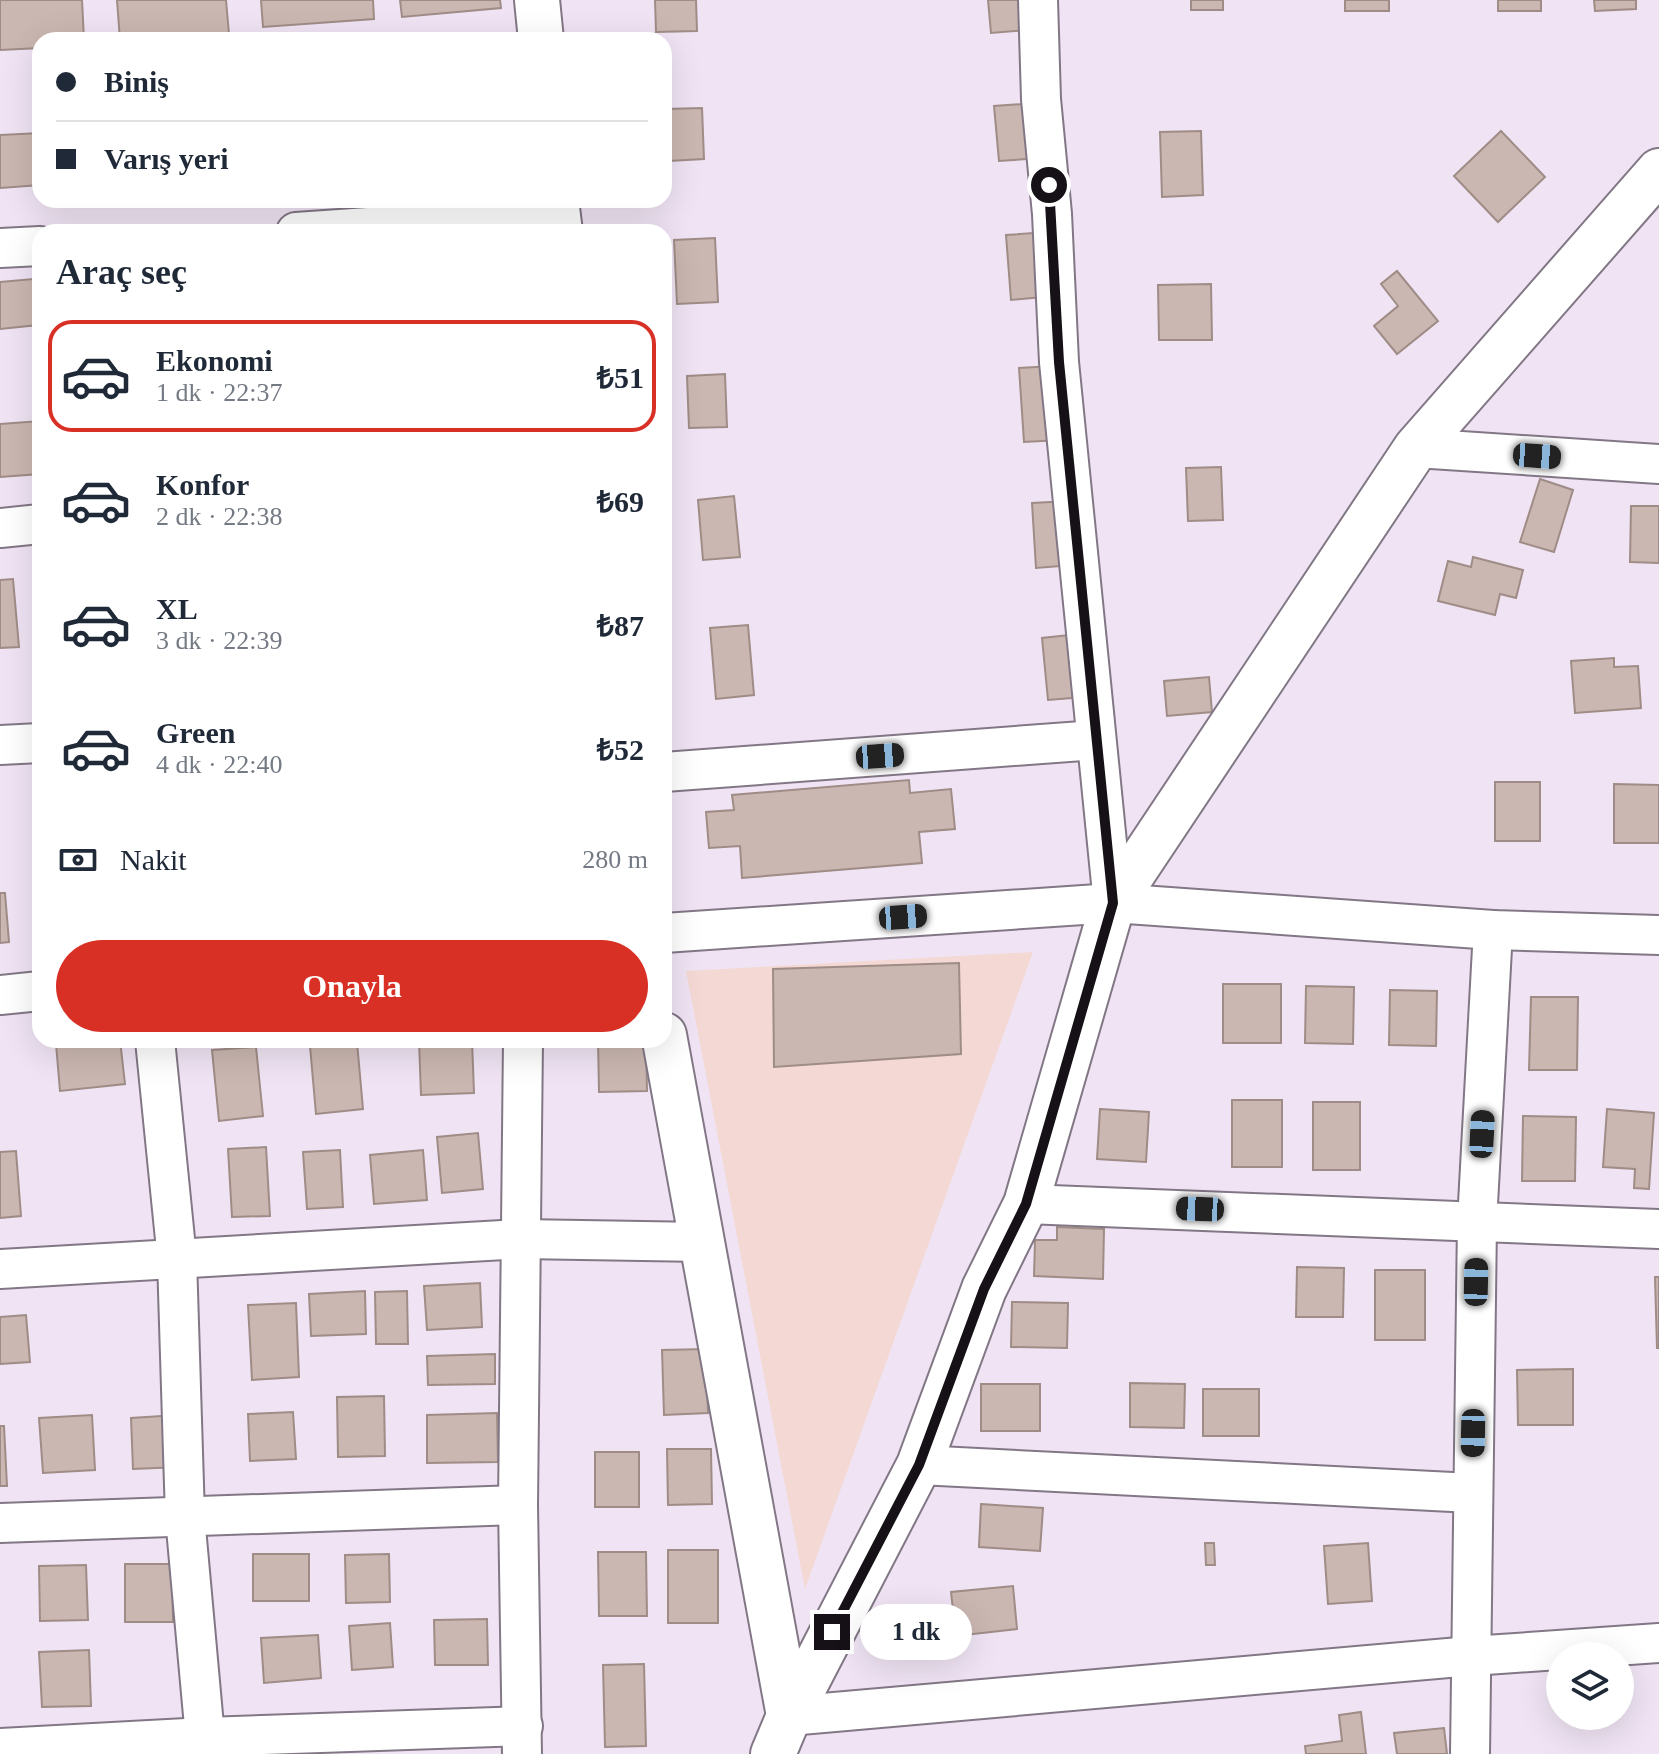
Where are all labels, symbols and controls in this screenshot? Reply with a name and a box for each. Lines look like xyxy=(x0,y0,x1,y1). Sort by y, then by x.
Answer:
text: Biniş xyxy=(104,65,169,98)
text: Varış yeri xyxy=(104,142,229,175)
route start xyxy=(1031,167,1067,203)
text: Araç seç xyxy=(56,252,187,292)
icon: car xyxy=(60,340,132,412)
text: Ekonomi xyxy=(156,344,273,377)
text: ₺51 xyxy=(597,361,644,394)
text: 1 dk · 22:37 xyxy=(156,378,282,407)
car xyxy=(1512,442,1562,470)
icon: car xyxy=(60,464,132,536)
text: Konfor xyxy=(156,468,249,501)
text: ₺69 xyxy=(597,485,644,518)
text: 2 dk · 22:38 xyxy=(156,502,282,531)
icon: car xyxy=(60,588,132,660)
text: XL xyxy=(156,592,198,625)
text: ₺87 xyxy=(597,609,644,642)
text: 3 dk · 22:39 xyxy=(156,626,282,655)
icon: car xyxy=(60,712,132,784)
text: Green xyxy=(156,716,235,749)
text: ₺52 xyxy=(597,733,644,766)
car xyxy=(855,742,905,770)
text: 4 dk · 22:40 xyxy=(156,750,282,779)
icon: cash xyxy=(56,838,100,882)
text: Nakit xyxy=(120,843,187,876)
text: 280 m xyxy=(582,845,648,874)
car xyxy=(878,903,928,931)
button: Onayla xyxy=(56,940,648,1032)
car xyxy=(1469,1109,1495,1159)
car xyxy=(1176,1196,1224,1222)
car xyxy=(1464,1258,1488,1306)
car xyxy=(1461,1409,1485,1457)
callout: 1 dk xyxy=(860,1604,972,1660)
route end xyxy=(814,1614,850,1650)
text: 1 dk xyxy=(892,1617,940,1646)
map controls xyxy=(1546,1642,1634,1730)
button: layers xyxy=(1546,1642,1634,1730)

